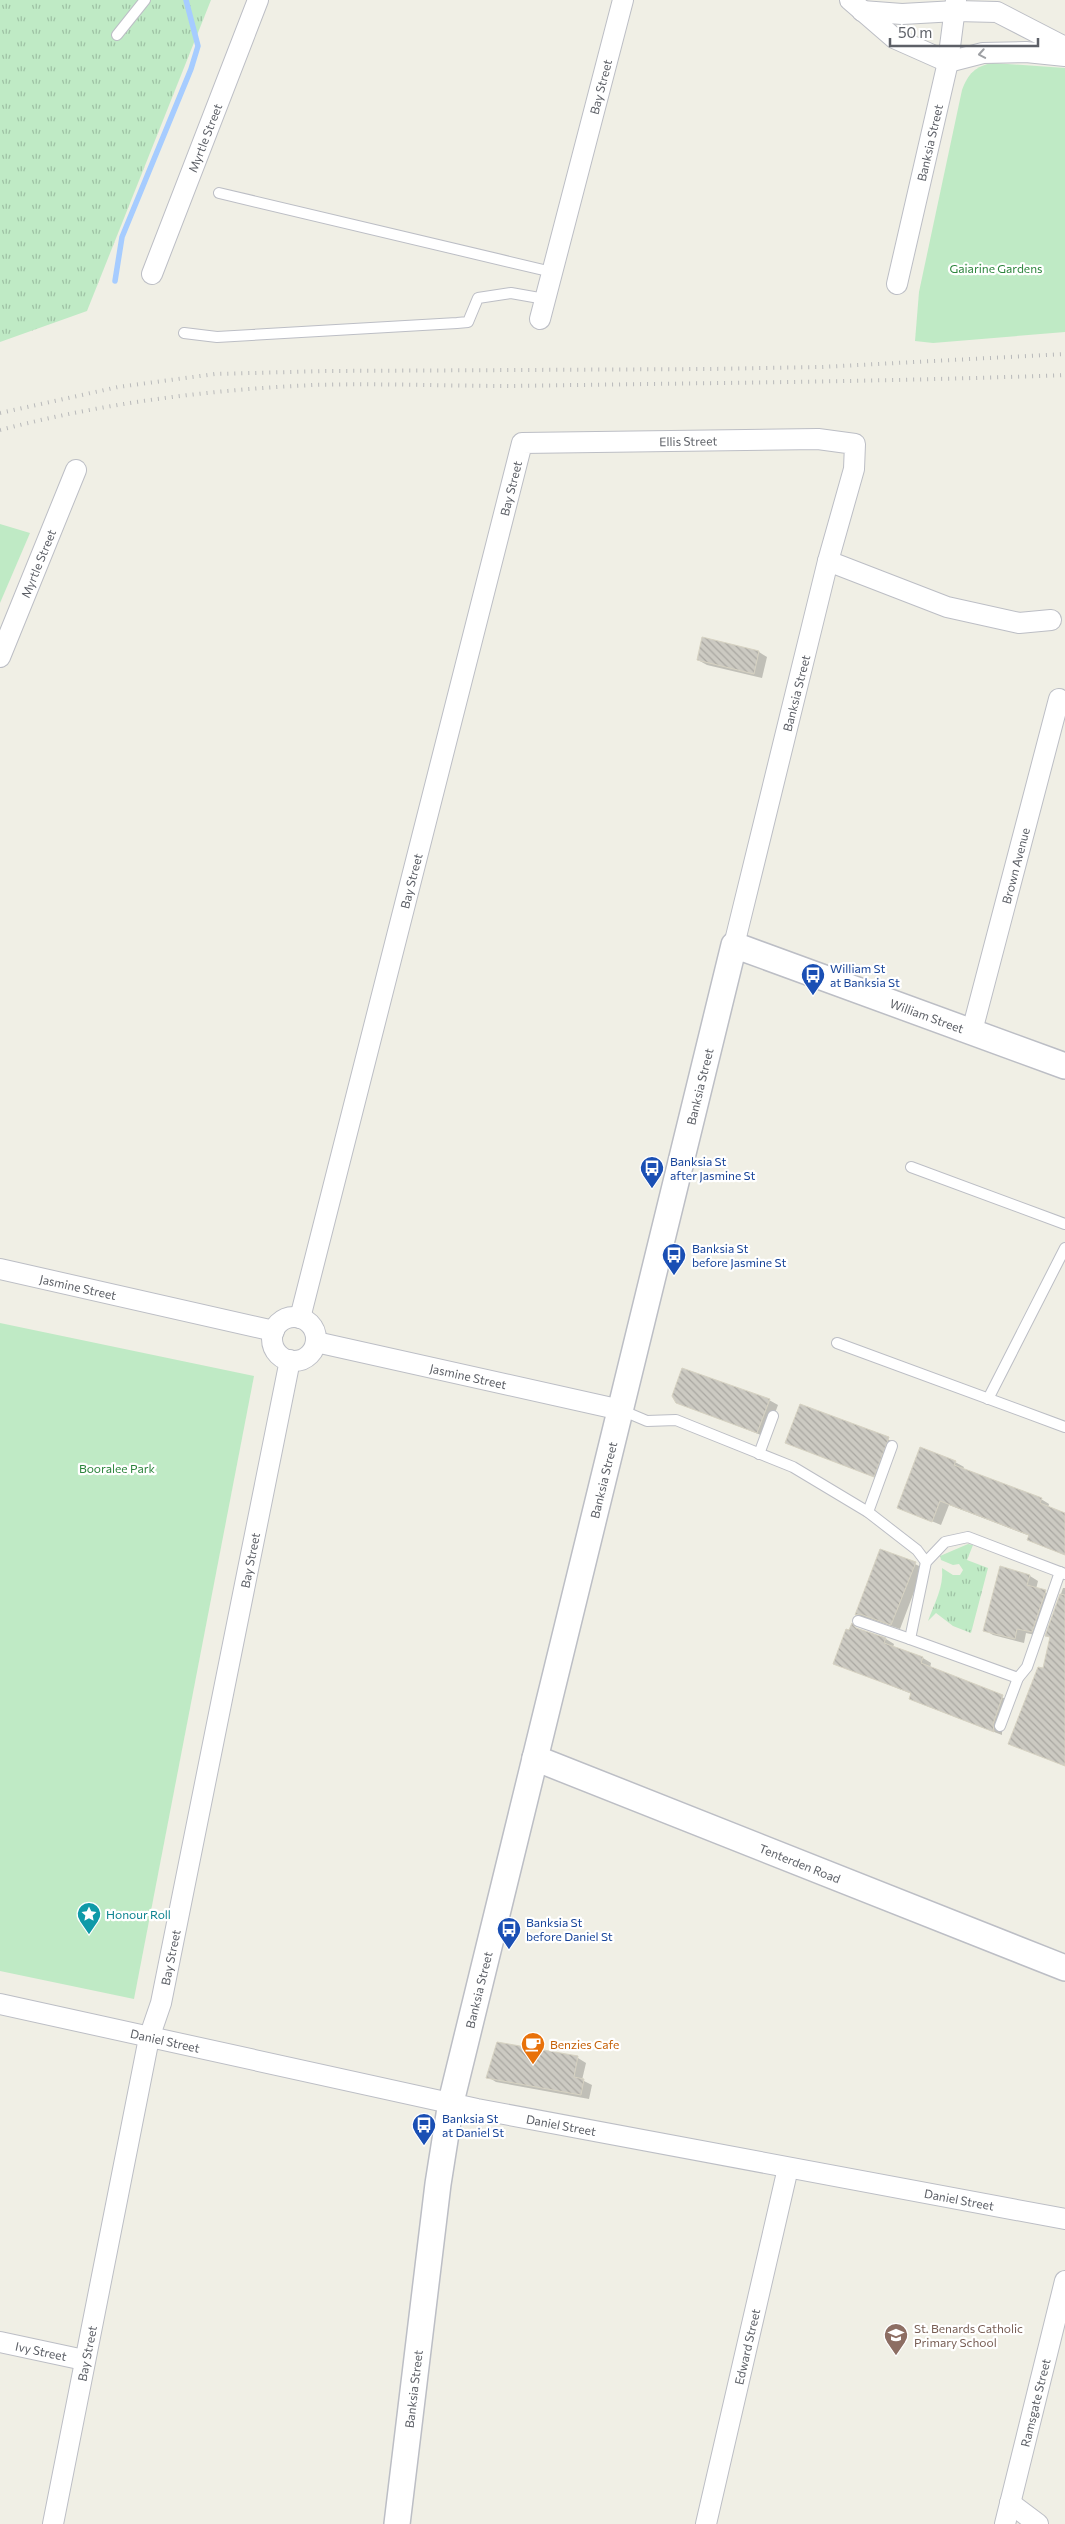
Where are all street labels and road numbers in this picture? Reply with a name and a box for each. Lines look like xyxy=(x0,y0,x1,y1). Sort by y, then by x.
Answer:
street label: Bay Street xyxy=(587,58,614,116)
street label: Myrtle Street xyxy=(185,101,224,174)
street label: Banksia Street xyxy=(914,103,945,183)
street label: Ellis Street xyxy=(659,433,717,448)
street label: Bay Street xyxy=(497,459,524,517)
street label: Myrtle Street xyxy=(18,527,58,600)
street label: Banksia Street xyxy=(780,653,812,733)
street label: Brown Avenue xyxy=(999,826,1032,905)
street label: Bay Street xyxy=(397,852,425,910)
street label: William Street xyxy=(888,996,966,1035)
street label: Banksia Street xyxy=(683,1047,716,1126)
street label: Jasmine Street xyxy=(38,1271,118,1302)
street label: Jasmine Street xyxy=(428,1361,508,1391)
street label: Banksia Street xyxy=(587,1440,619,1520)
street label: Bay Street xyxy=(237,1531,262,1589)
street label: Tenterden Road xyxy=(757,1841,843,1885)
street label: Bay Street xyxy=(158,1928,183,1986)
street label: Banksia Street xyxy=(462,1950,495,2030)
street label: Daniel Street xyxy=(129,2026,201,2055)
street label: Daniel Street xyxy=(525,2111,597,2138)
street label: Daniel Street xyxy=(923,2186,995,2213)
street label: Edward Street xyxy=(731,2307,762,2386)
street label: Bay Street xyxy=(74,2324,99,2382)
street label: Ivy Street xyxy=(14,2339,68,2363)
street label: Banksia Street xyxy=(402,2349,425,2429)
street label: Ramsgate Street xyxy=(1017,2357,1053,2448)

